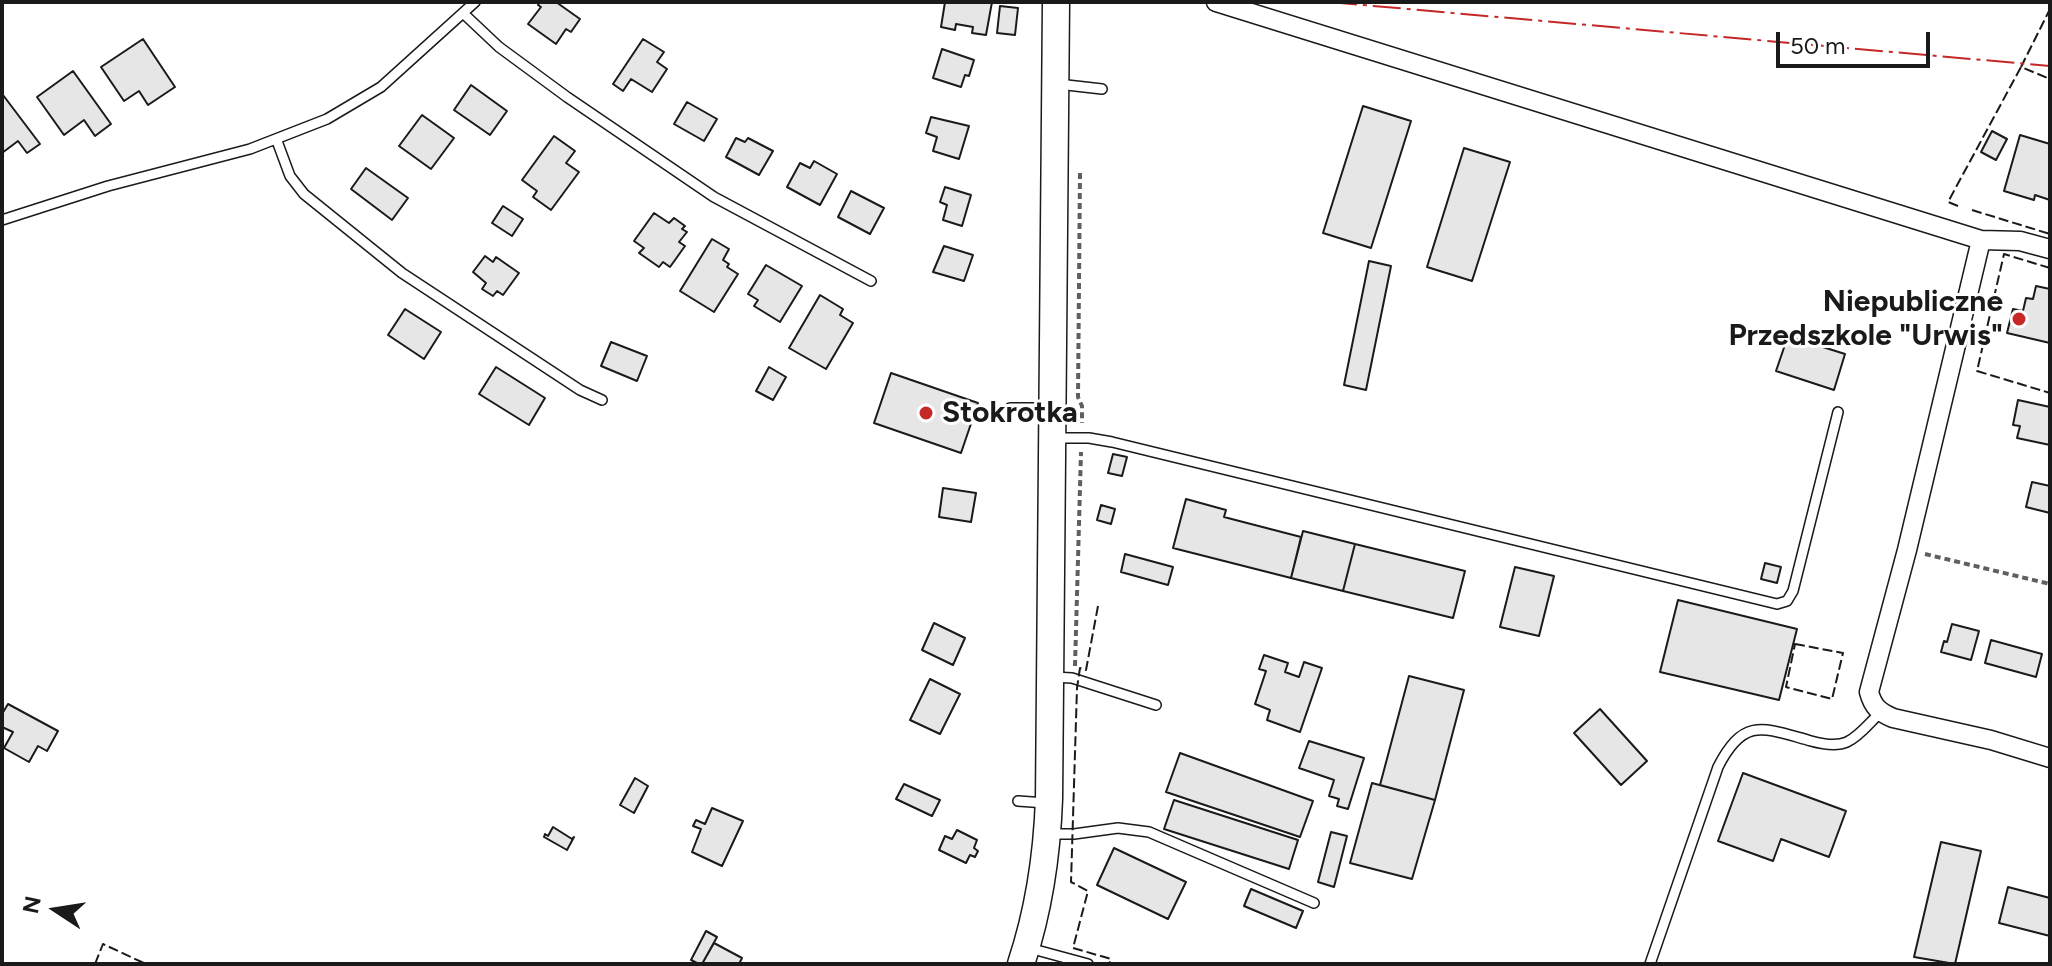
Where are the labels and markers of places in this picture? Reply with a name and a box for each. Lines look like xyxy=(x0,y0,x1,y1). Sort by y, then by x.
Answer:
place label: Niepubliczne Przedszkole "Urwis" xyxy=(1729,284,2003,354)
marker: Niepubliczne Przedszkole "Urwis" xyxy=(2010,310,2028,328)
place label: Stokrotka xyxy=(942,395,1078,431)
marker: Stokrotka xyxy=(917,404,935,422)

